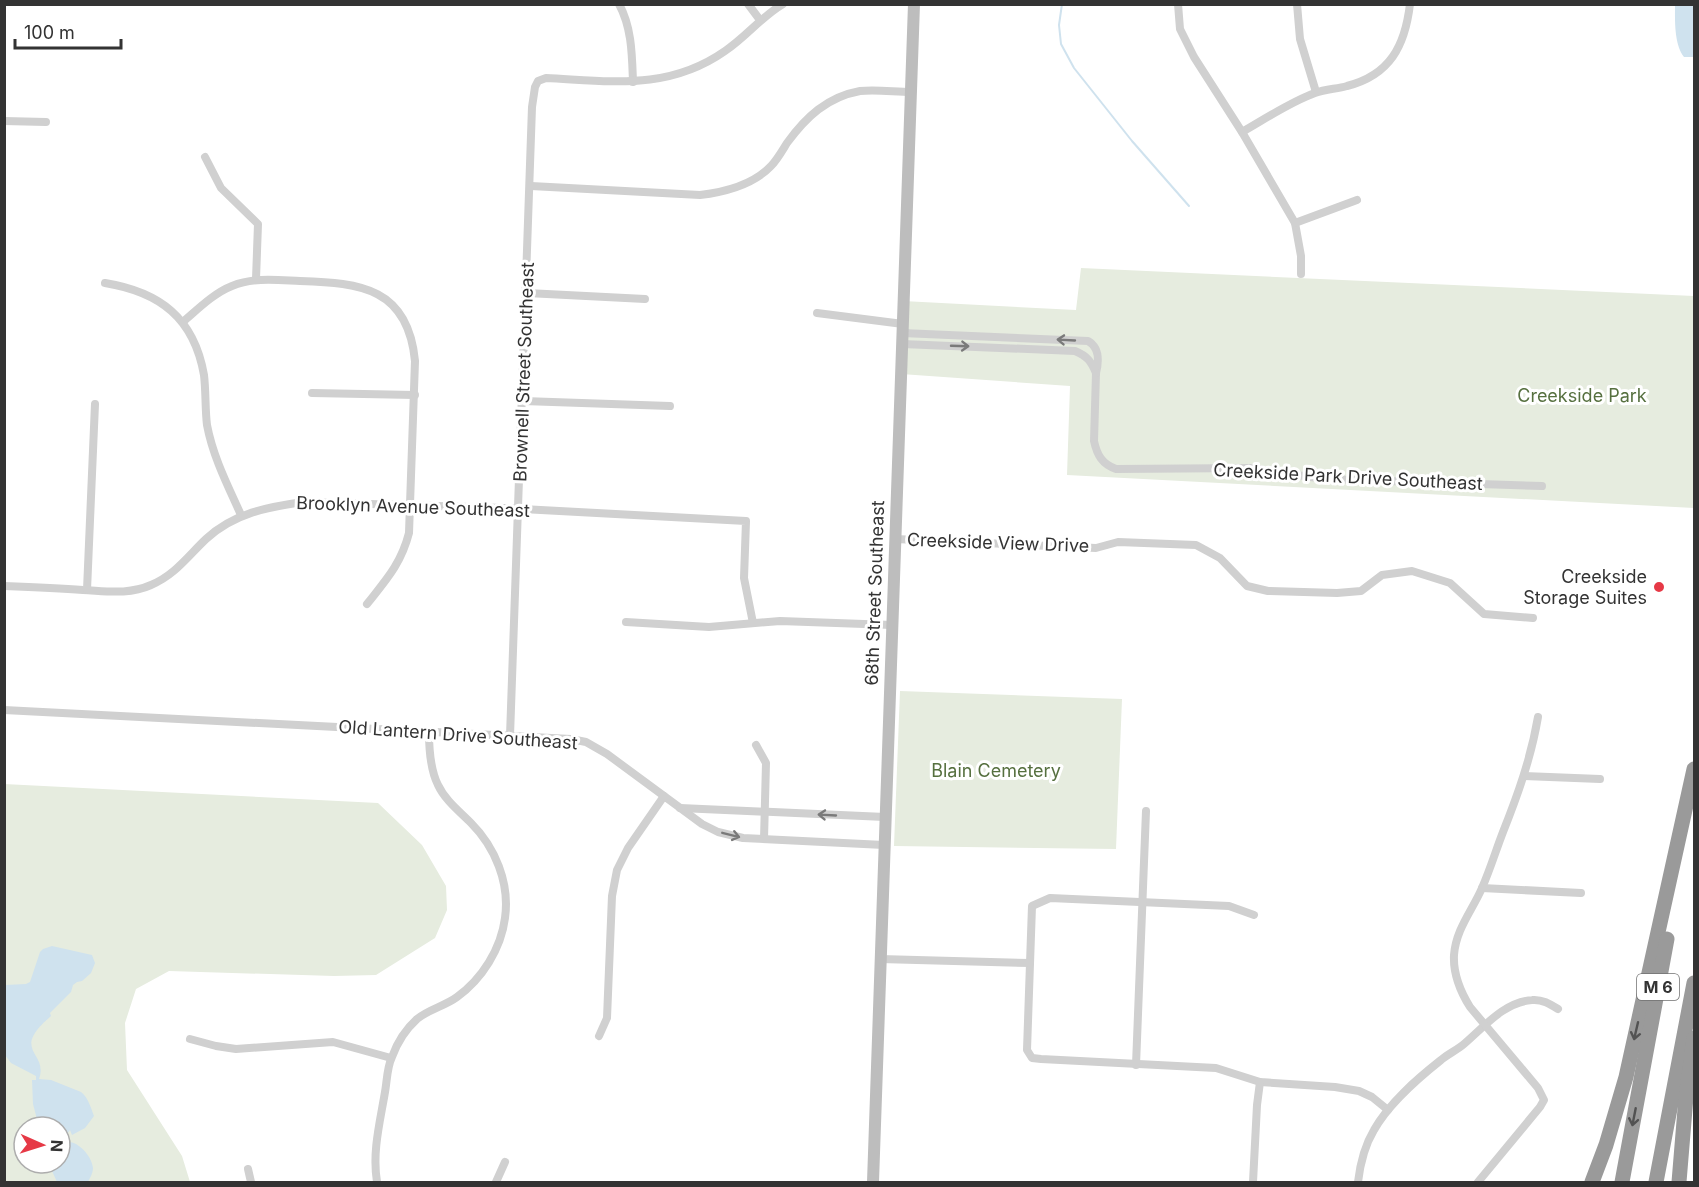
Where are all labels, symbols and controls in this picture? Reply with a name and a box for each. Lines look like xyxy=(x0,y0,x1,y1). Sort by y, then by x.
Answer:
scale bar xyxy=(15,12,122,50)
text: 100 m xyxy=(24,22,75,43)
street label: Brownell Street Southeast xyxy=(509,262,538,482)
one-way arrow xyxy=(1056,335,1076,346)
one-way arrow xyxy=(950,341,970,352)
park label: Creekside Park xyxy=(1517,385,1647,406)
street label: Creekside Park Drive Southeast xyxy=(1213,459,1483,494)
street label: Brooklyn Avenue Southeast xyxy=(296,492,530,521)
street label: 68th Street Southeast xyxy=(861,500,888,686)
street label: Creekside View Drive xyxy=(907,529,1090,556)
place label: Creekside Storage Suites xyxy=(1523,566,1647,608)
marker: Creekside Storage Suites xyxy=(1652,580,1666,594)
street label: Old Lantern Drive Southeast xyxy=(338,716,578,753)
park label: Blain Cemetery xyxy=(931,760,1061,781)
one-way arrow xyxy=(817,809,837,820)
one-way arrow xyxy=(721,830,740,842)
road number: M 6 xyxy=(1637,974,1679,1000)
one-way arrow xyxy=(1630,1021,1642,1040)
one-way arrow xyxy=(1628,1107,1639,1126)
north arrow xyxy=(12,1115,72,1175)
text: N xyxy=(47,1139,67,1152)

